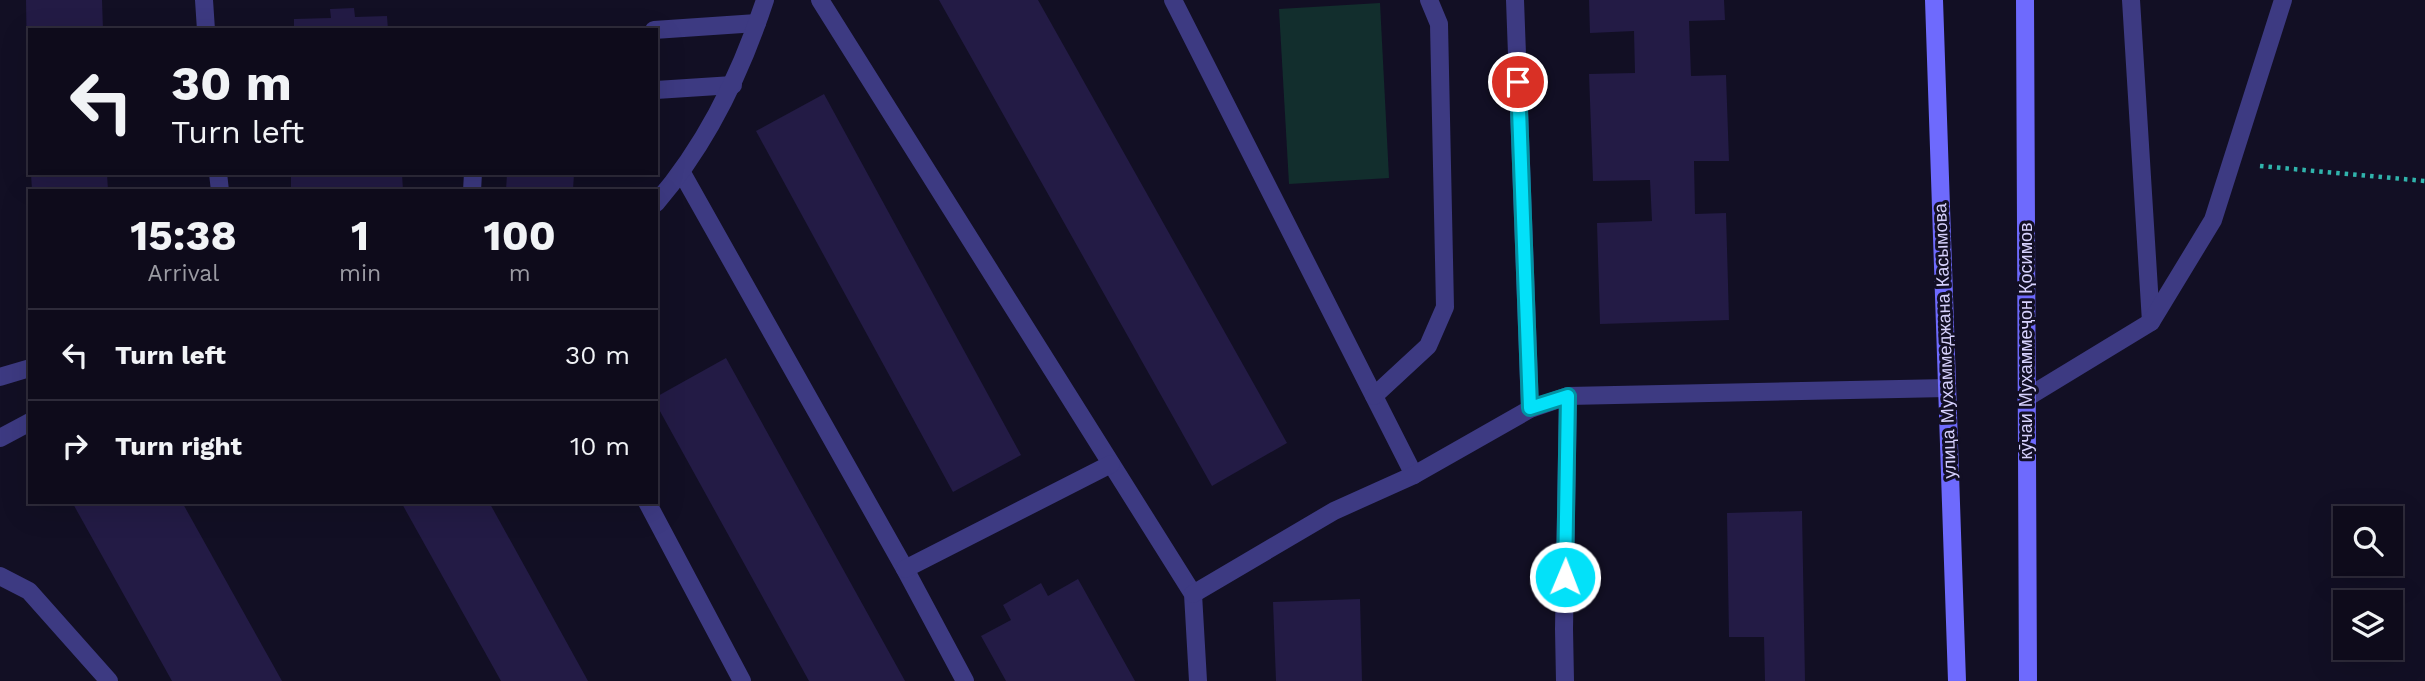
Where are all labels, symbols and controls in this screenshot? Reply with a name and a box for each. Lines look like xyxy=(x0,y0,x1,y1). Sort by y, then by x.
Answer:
pin xyxy=(1488,52,1548,112)
text: 30 m xyxy=(171,54,292,112)
icon: left xyxy=(56,56,147,147)
icon: arrive xyxy=(1499,63,1537,101)
text: Turn left xyxy=(171,113,304,151)
street label: улица Мухаммеджана Касымова xyxy=(1929,202,1960,479)
text: 15:38 xyxy=(130,211,237,260)
text: 1 xyxy=(351,211,369,260)
text: 100 xyxy=(484,211,556,260)
street label: кӯчаи Мухаммеҷон Қосимов xyxy=(2015,222,2036,460)
text: Arrival xyxy=(148,260,219,287)
text: min xyxy=(339,260,381,287)
text: m xyxy=(509,260,531,287)
icon: left xyxy=(56,336,94,374)
text: Turn left xyxy=(115,340,226,370)
text: 30 m xyxy=(565,340,630,370)
icon: right xyxy=(56,427,94,465)
text: Turn right xyxy=(115,431,242,461)
text: 10 m xyxy=(570,431,630,461)
map controls xyxy=(2333,506,2403,660)
button: search xyxy=(2333,506,2403,576)
position arrow xyxy=(1528,540,1602,614)
button: layers xyxy=(2333,590,2403,660)

